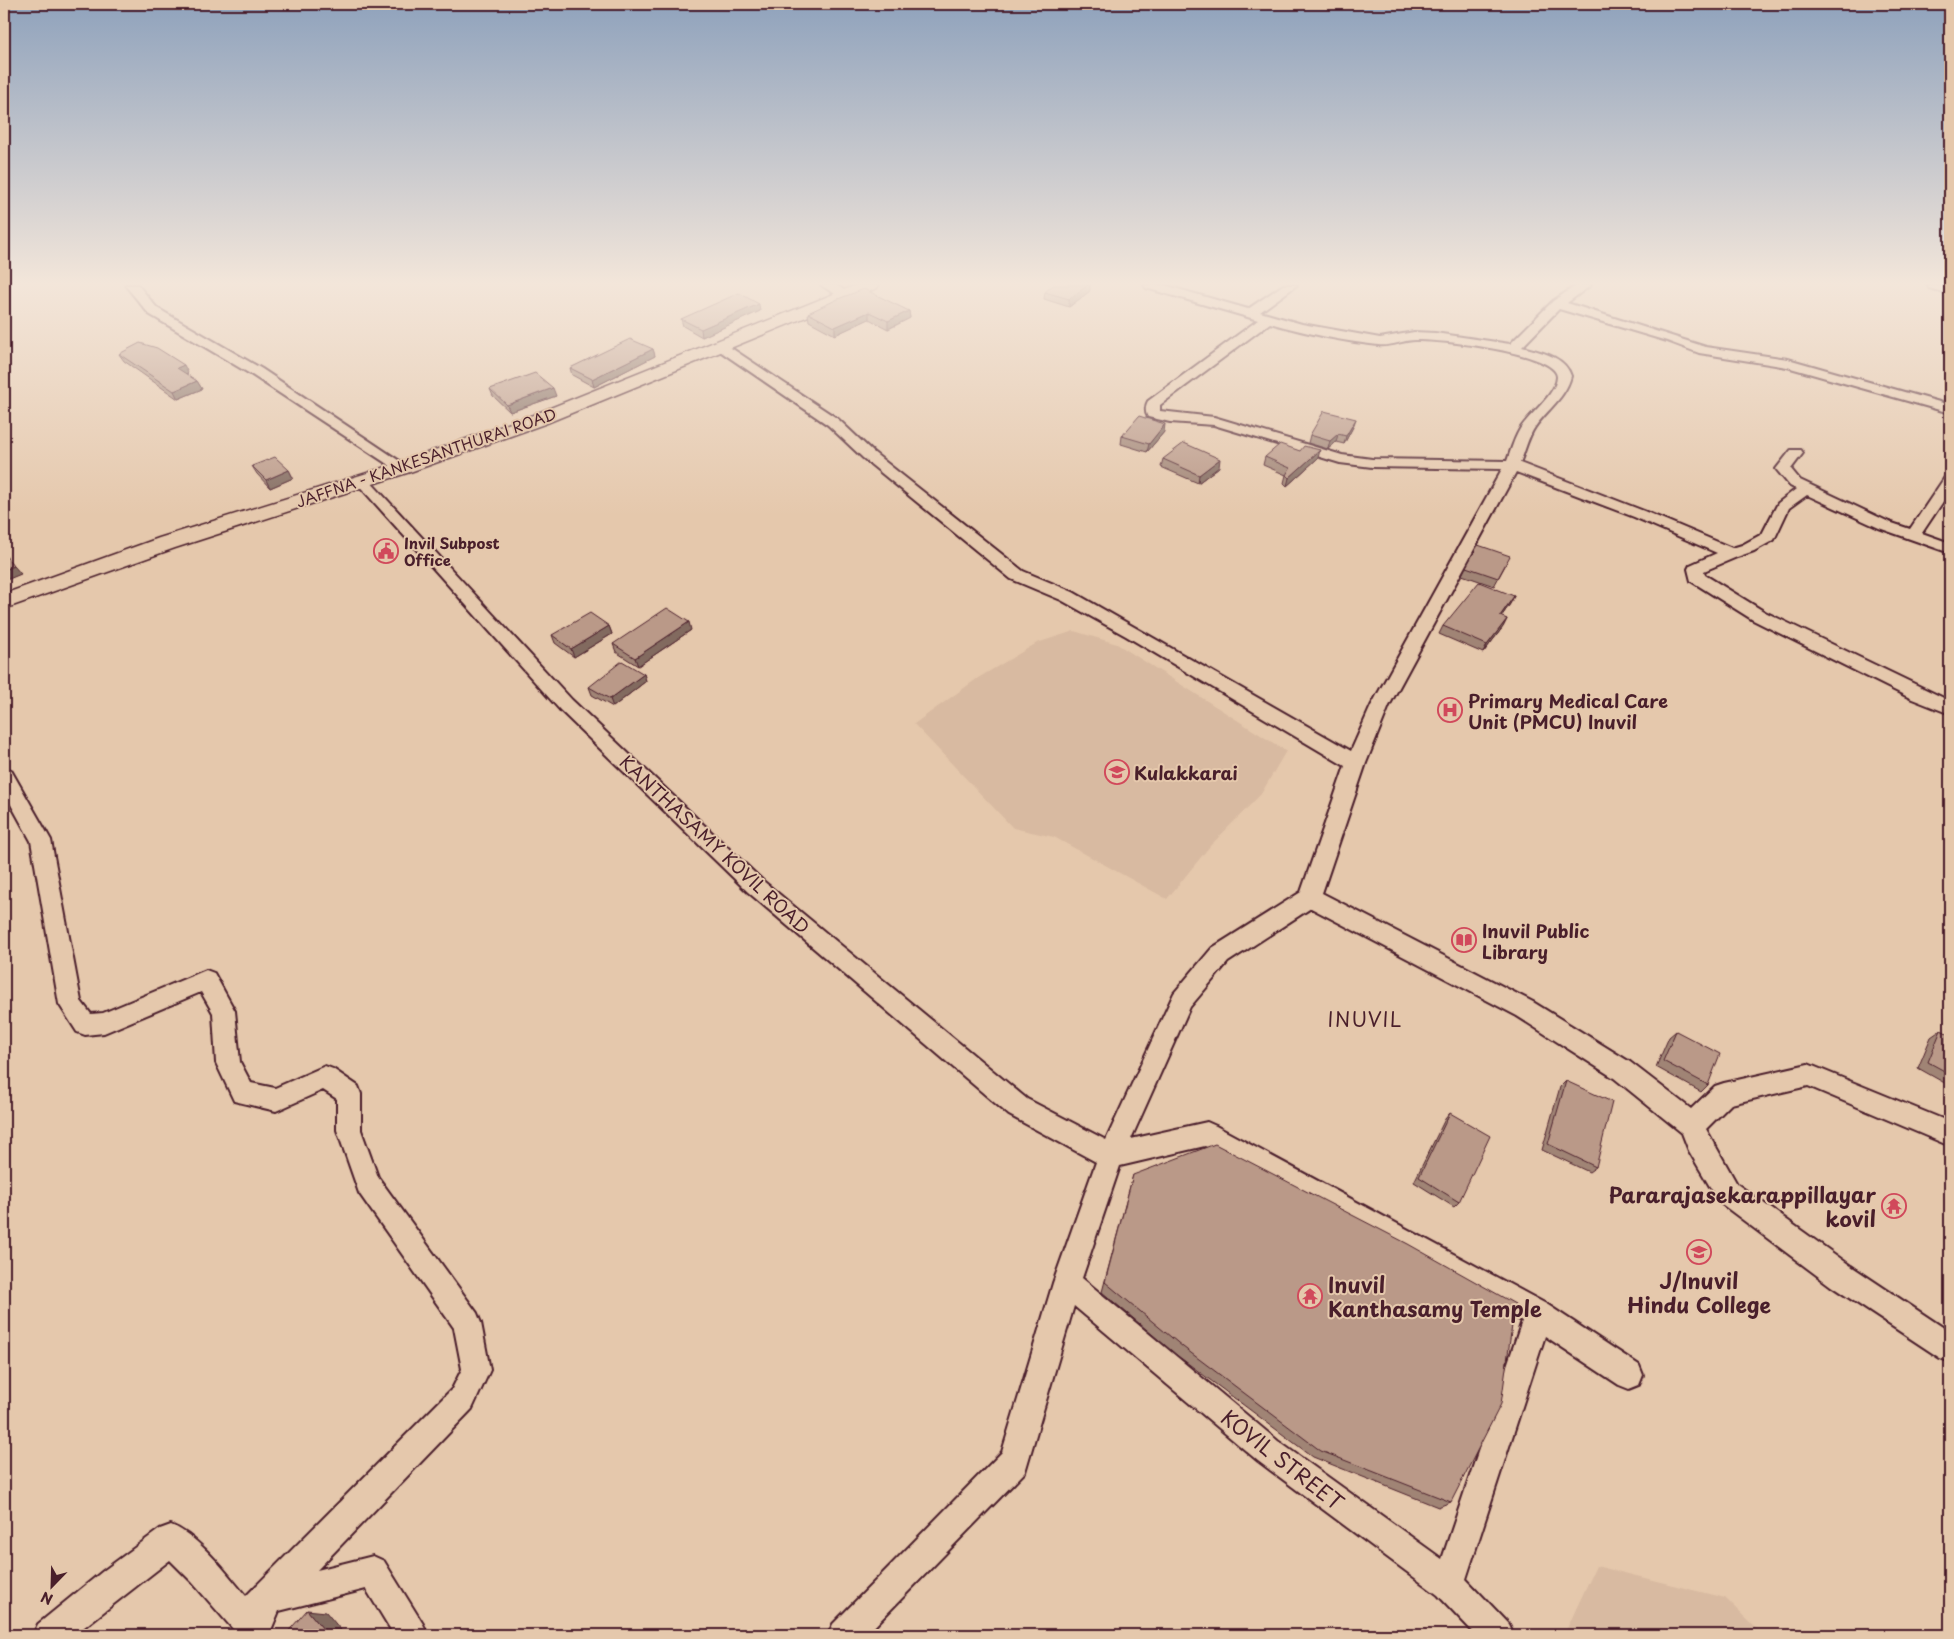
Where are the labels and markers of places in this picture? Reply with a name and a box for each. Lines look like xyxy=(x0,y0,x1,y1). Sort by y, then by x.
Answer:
place label: Invil Subpost Office xyxy=(404,531,500,571)
public building icon: Invil Subpost Office xyxy=(373,538,399,564)
place label: Primary Medical Care Unit (PMCU) Inuvil xyxy=(1468,687,1668,735)
hospital icon: Primary Medical Care Unit (PMCU) Inuvil xyxy=(1437,697,1463,723)
school or university icon: Kulakkarai xyxy=(1104,759,1130,785)
place label: Kulakkarai xyxy=(1134,759,1238,786)
place label: Inuvil Public Library xyxy=(1482,917,1589,965)
library icon: Inuvil Public Library xyxy=(1451,927,1477,953)
place label: Pararajasekarappillayar kovil xyxy=(1608,1178,1876,1234)
temple icon: Pararajasekarappillayar kovil xyxy=(1881,1193,1907,1219)
school or university icon: J/Inuvil Hindu College xyxy=(1686,1239,1712,1265)
place label: J/Inuvil Hindu College xyxy=(1627,1264,1771,1320)
place label: Inuvil Kanthasamy Temple xyxy=(1328,1268,1542,1324)
temple icon: Inuvil Kanthasamy Temple xyxy=(1297,1283,1323,1309)

